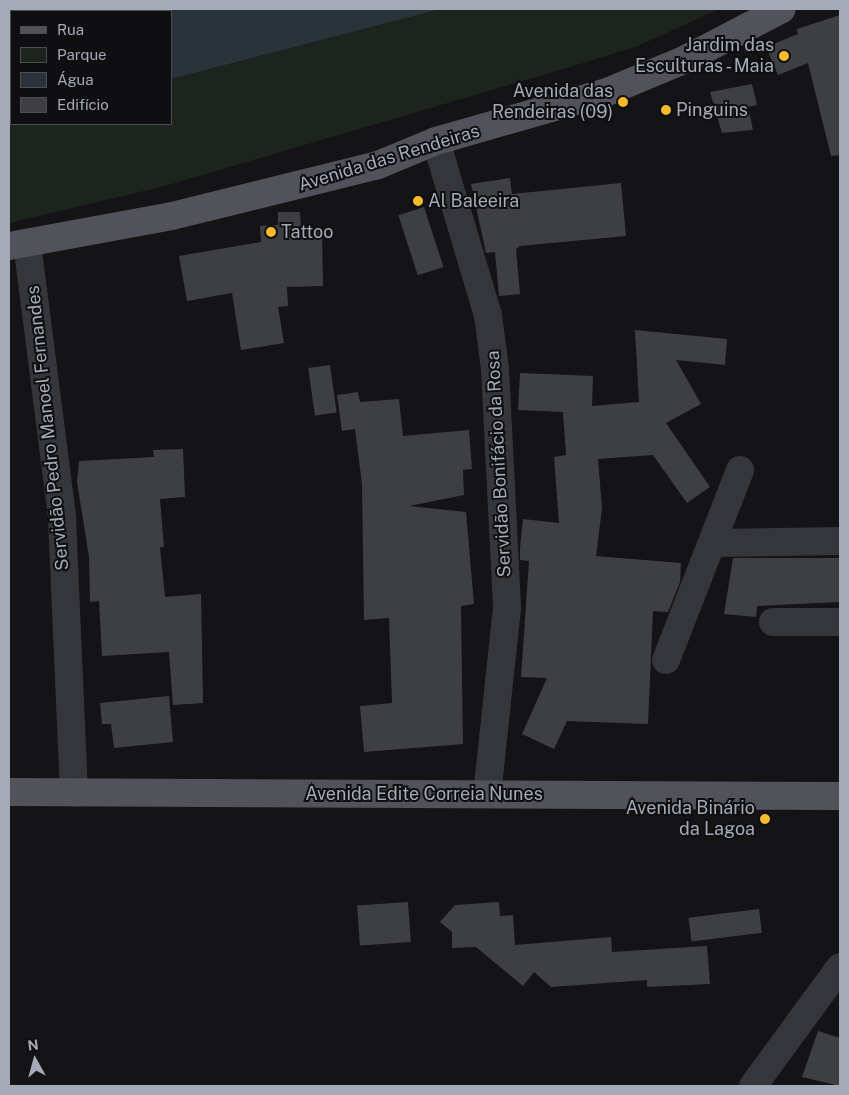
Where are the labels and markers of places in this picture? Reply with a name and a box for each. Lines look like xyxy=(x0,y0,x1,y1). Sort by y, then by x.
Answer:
place label: Jardim das Esculturas - Maia xyxy=(630,35,774,78)
marker: Jardim das Esculturas - Maia xyxy=(778,50,790,62)
place label: Avenida das Rendeiras (09) xyxy=(492,81,613,124)
marker: Avenida das Rendeiras (09) xyxy=(617,96,629,108)
place label: Pinguins xyxy=(676,99,748,121)
marker: Pinguins xyxy=(660,104,672,116)
place label: Al Baleeira xyxy=(428,190,519,212)
marker: Al Baleeira xyxy=(412,195,424,207)
place label: Tattoo xyxy=(281,221,333,243)
marker: Tattoo xyxy=(265,226,277,238)
place label: Avenida Binário da Lagoa xyxy=(626,798,755,841)
marker: Avenida Binário da Lagoa xyxy=(759,813,771,825)

